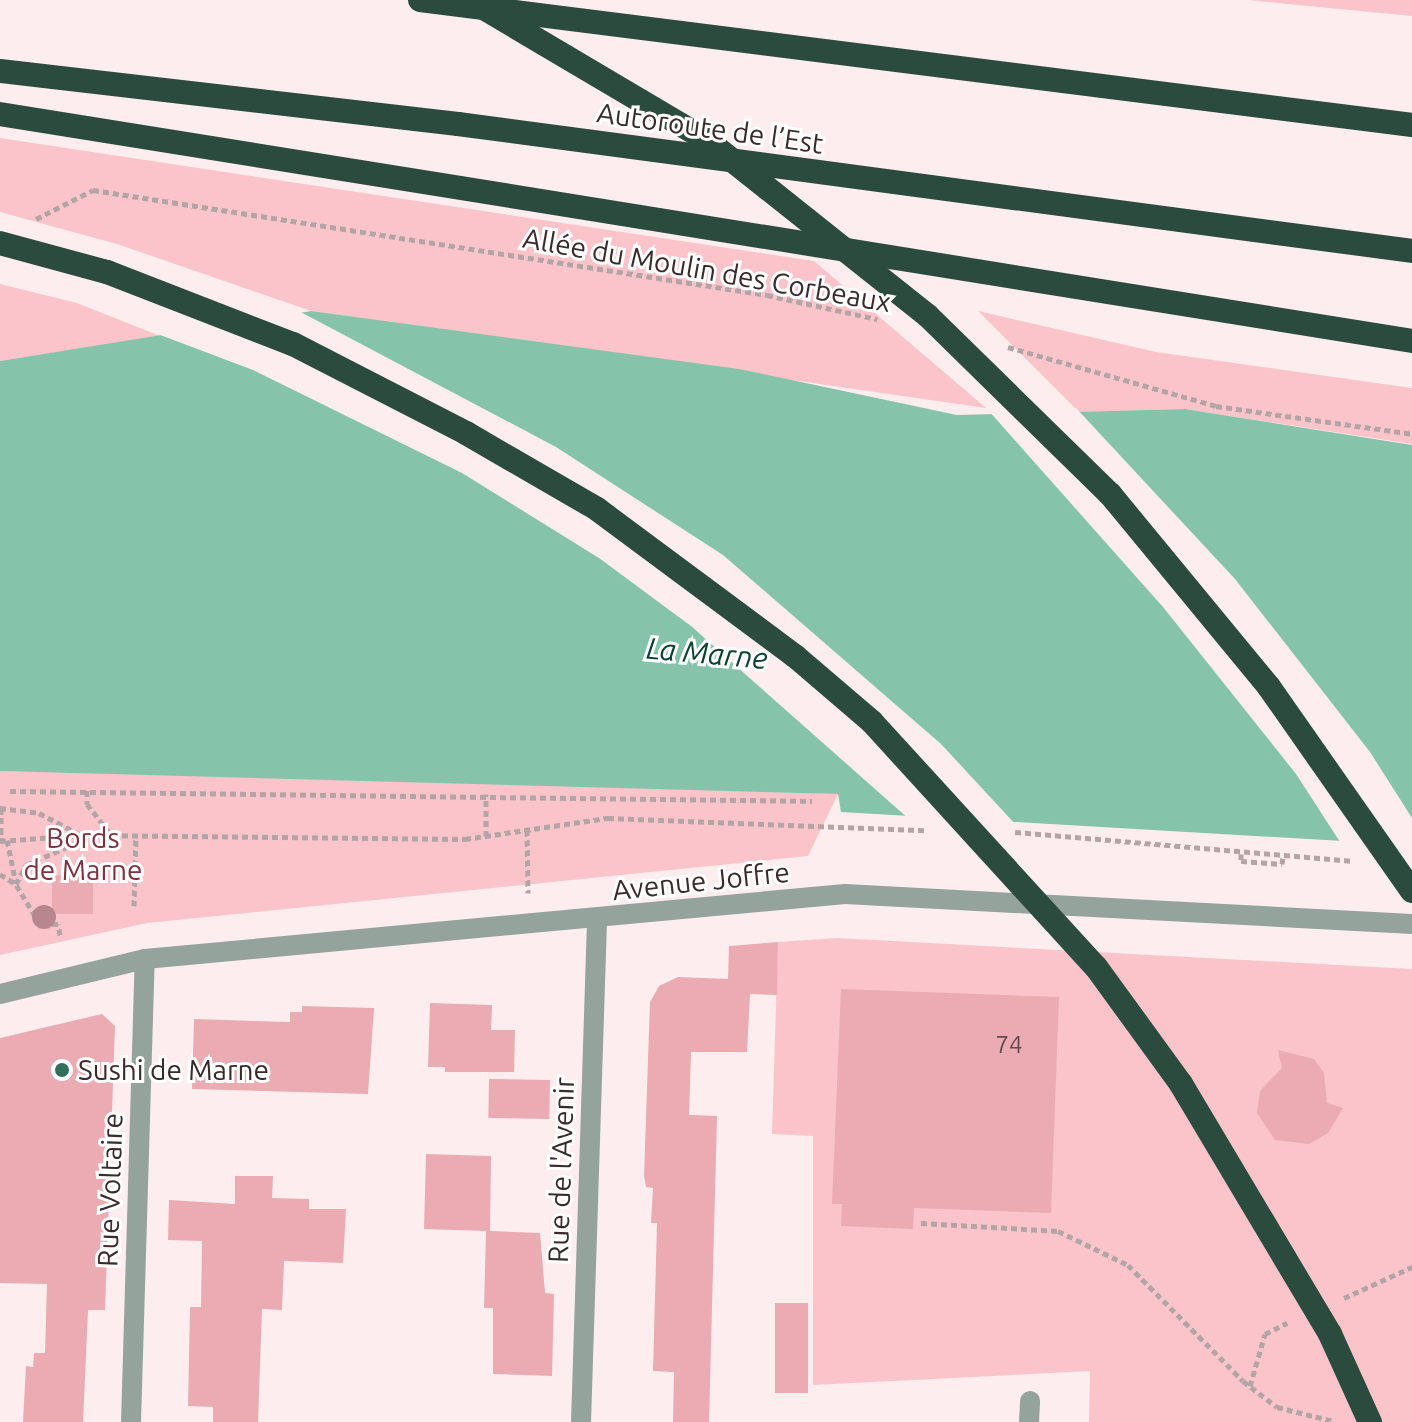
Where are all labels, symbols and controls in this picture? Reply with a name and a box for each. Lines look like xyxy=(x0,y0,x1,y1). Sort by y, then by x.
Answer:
street label: Autoroute de l’Est xyxy=(595,95,825,161)
street label: Allée du Moulin des Corbeaux xyxy=(520,221,894,319)
water label: La Marne xyxy=(645,630,769,676)
park label: Bords de Marne xyxy=(23,821,143,887)
street label: Avenue Joffre xyxy=(611,855,791,907)
house number: 74 xyxy=(995,1031,1023,1059)
place label: Sushi de Marne xyxy=(78,1053,269,1087)
marker: Sushi de Marne xyxy=(53,1061,71,1079)
street label: Rue de l'Avenir xyxy=(541,1076,581,1264)
street label: Rue Voltaire xyxy=(91,1112,129,1268)

